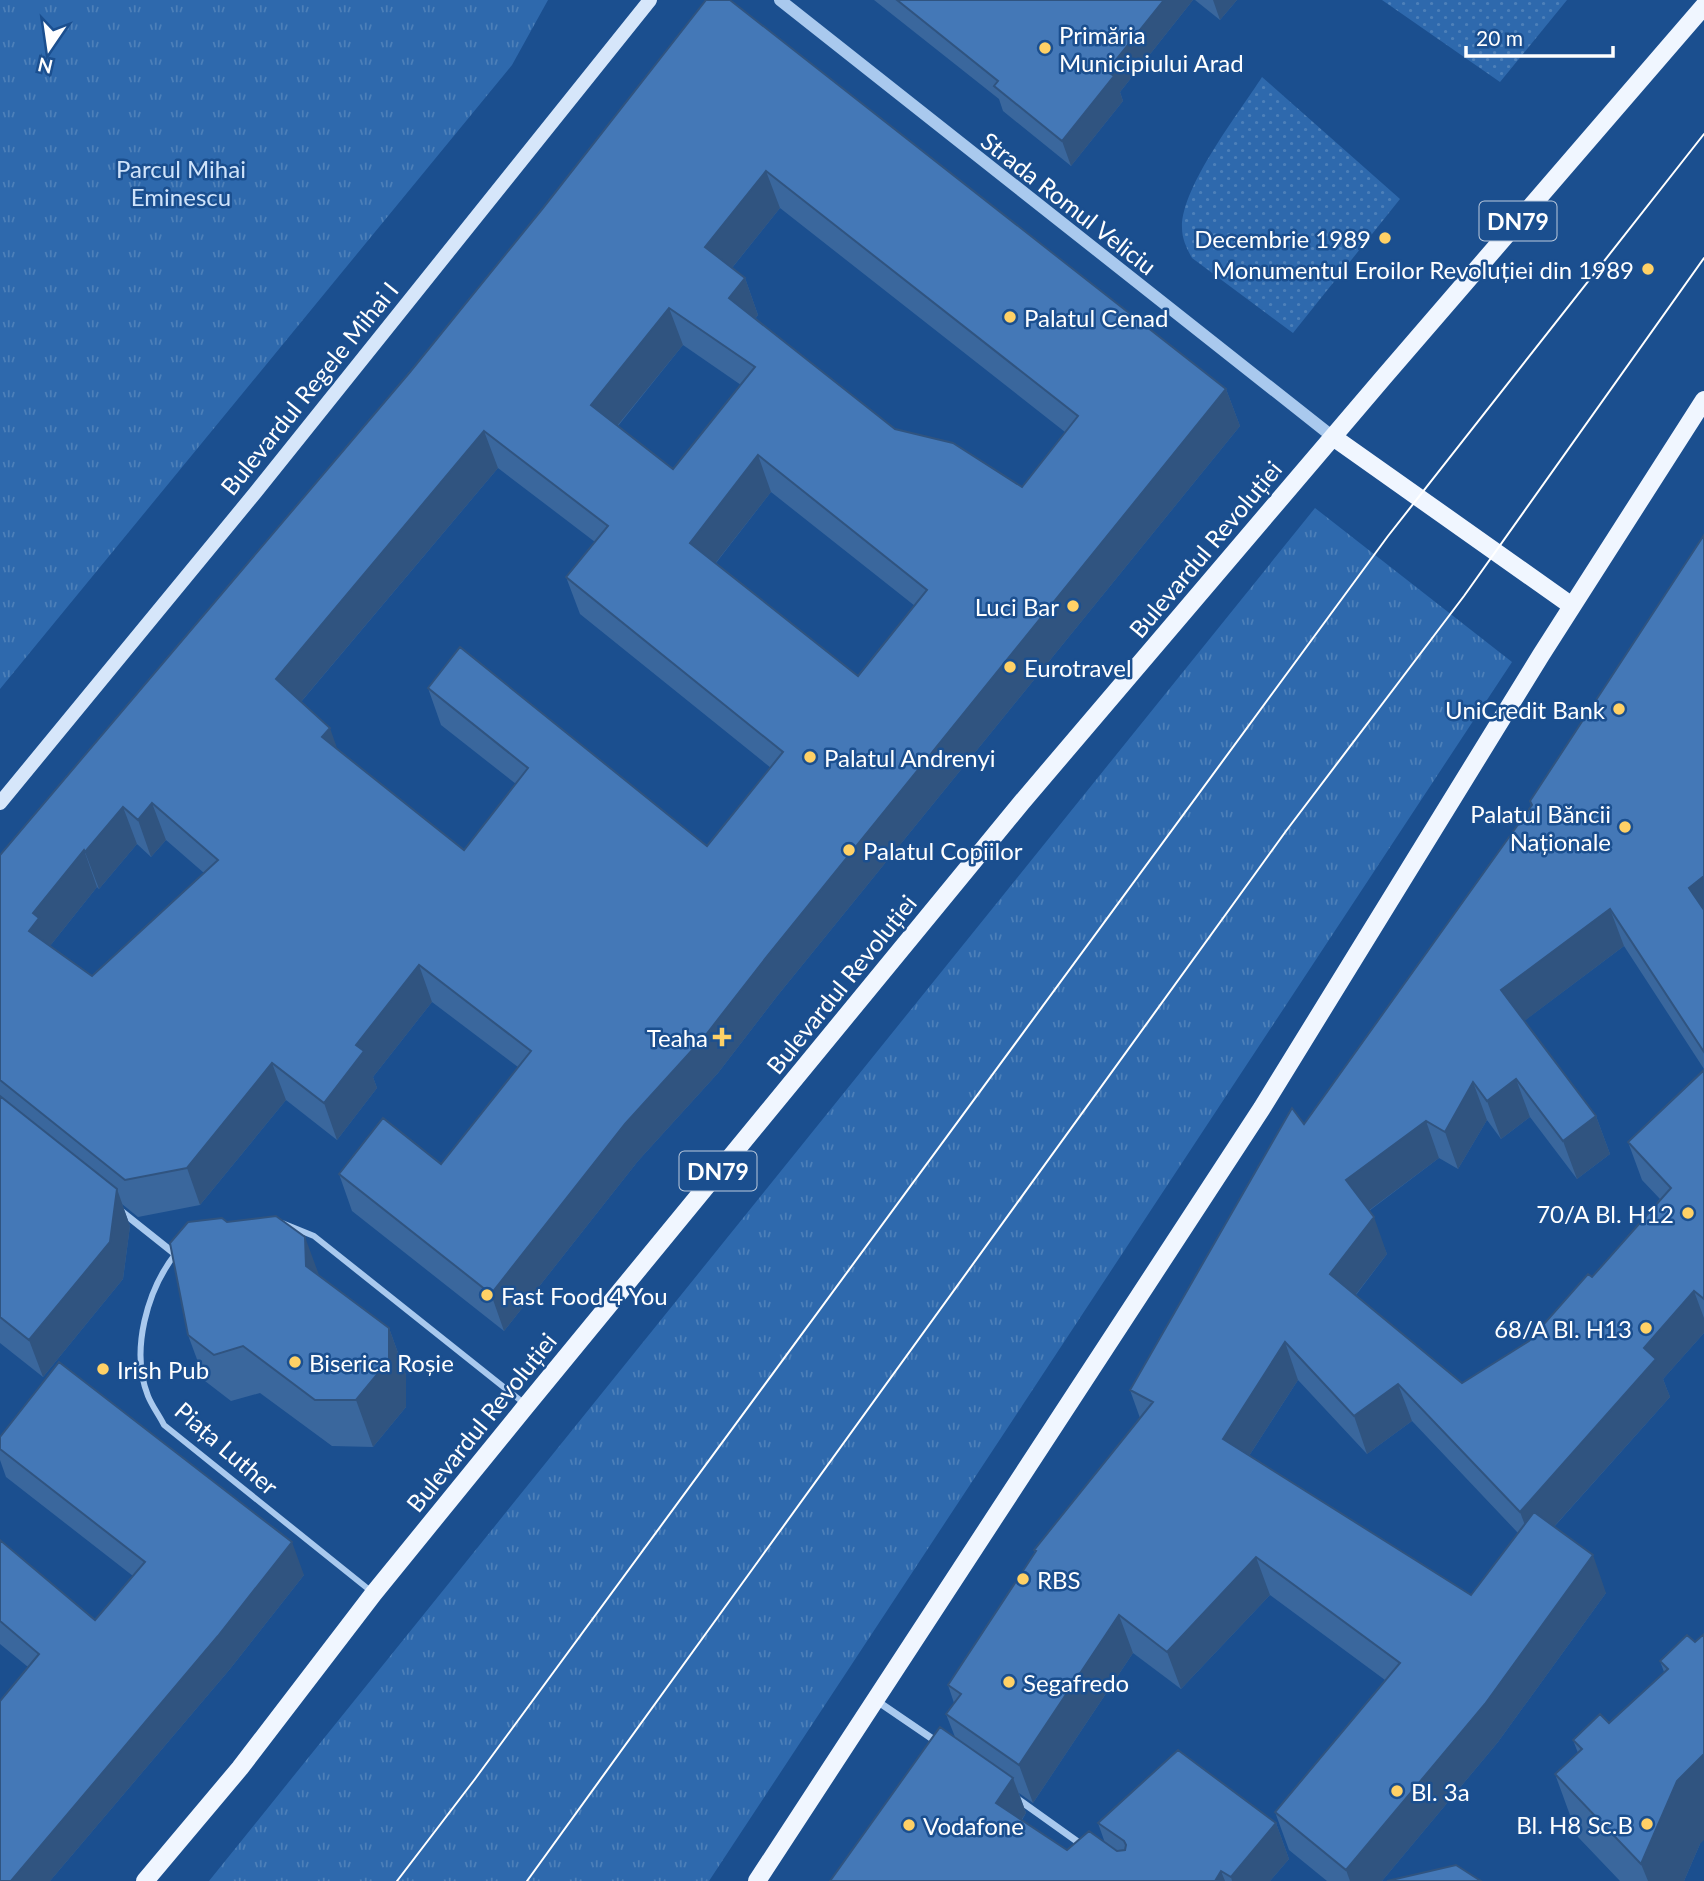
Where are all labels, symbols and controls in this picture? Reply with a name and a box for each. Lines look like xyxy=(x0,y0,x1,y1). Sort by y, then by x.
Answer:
north arrow xyxy=(14,14,84,84)
scale bar xyxy=(1466,14,1613,58)
place label: Primăria Municipiului Arad xyxy=(1059,20,1244,77)
text: 20 m xyxy=(1476,25,1523,50)
marker: Primăria Municipiului Arad xyxy=(1037,40,1053,56)
text: N xyxy=(35,53,55,79)
street label: Strada Romul Veliciu xyxy=(976,126,1162,280)
park label: Parcul Mihai Eminescu xyxy=(116,154,246,211)
road number: DN79 xyxy=(1480,202,1556,241)
place label: Decembrie 1989 xyxy=(1194,224,1371,253)
marker: Decembrie 1989 xyxy=(1377,230,1393,246)
place label: Monumentul Eroilor Revoluției din 1989 xyxy=(1213,255,1634,284)
marker: Monumentul Eroilor Revoluției din 1989 xyxy=(1640,261,1656,277)
street label: Bulevardul Regele Mihai I xyxy=(214,276,404,500)
place label: Palatul Cenad xyxy=(1024,303,1168,332)
marker: Palatul Cenad xyxy=(1002,309,1018,325)
street label: Bulevardul Revoluției xyxy=(1123,455,1287,643)
place label: Luci Bar xyxy=(975,592,1059,621)
marker: Luci Bar xyxy=(1065,598,1081,614)
place label: Eurotravel xyxy=(1024,653,1132,682)
marker: Eurotravel xyxy=(1002,659,1018,675)
place label: UniCredit Bank xyxy=(1445,695,1606,724)
marker: UniCredit Bank xyxy=(1611,701,1627,717)
place label: Palatul Andrenyi xyxy=(824,743,996,772)
marker: Palatul Andrenyi xyxy=(802,749,818,765)
place label: Palatul Băncii Naționale xyxy=(1470,799,1611,856)
marker: Palatul Băncii Naționale xyxy=(1617,819,1633,835)
place label: Palatul Copiilor xyxy=(863,836,1023,865)
marker: Palatul Copiilor xyxy=(841,842,857,858)
street label: Bulevardul Revoluției xyxy=(760,889,922,1079)
place label: Teaha xyxy=(647,1023,708,1052)
marker: Teaha xyxy=(714,1029,730,1045)
road number: DN79 xyxy=(680,1152,756,1190)
place label: 70/A Bl. H12 xyxy=(1536,1199,1674,1228)
marker: 70/A Bl. H12 xyxy=(1680,1205,1696,1221)
place label: Fast Food 4 You xyxy=(501,1281,668,1310)
marker: Fast Food 4 You xyxy=(479,1287,495,1303)
place label: 68/A Bl. H13 xyxy=(1494,1314,1632,1343)
marker: 68/A Bl. H13 xyxy=(1638,1320,1654,1336)
street label: Bulevardul Revoluției xyxy=(400,1327,562,1517)
place label: Biserica Roșie xyxy=(309,1348,454,1377)
marker: Biserica Roșie xyxy=(287,1354,303,1370)
place label: Irish Pub xyxy=(117,1355,209,1384)
marker: Irish Pub xyxy=(95,1361,111,1377)
street label: Piața Luther xyxy=(170,1395,285,1501)
place label: RBS xyxy=(1037,1565,1081,1594)
marker: RBS xyxy=(1015,1571,1031,1587)
place label: Segafredo xyxy=(1023,1668,1129,1697)
marker: Segafredo xyxy=(1001,1674,1017,1690)
place label: Bl. 3a xyxy=(1411,1777,1470,1806)
marker: Bl. 3a xyxy=(1389,1783,1405,1799)
place label: Bl. H8 Sc.B xyxy=(1516,1810,1633,1839)
place label: Vodafone xyxy=(923,1811,1024,1840)
marker: Bl. H8 Sc.B xyxy=(1639,1816,1655,1832)
marker: Vodafone xyxy=(901,1817,917,1833)

